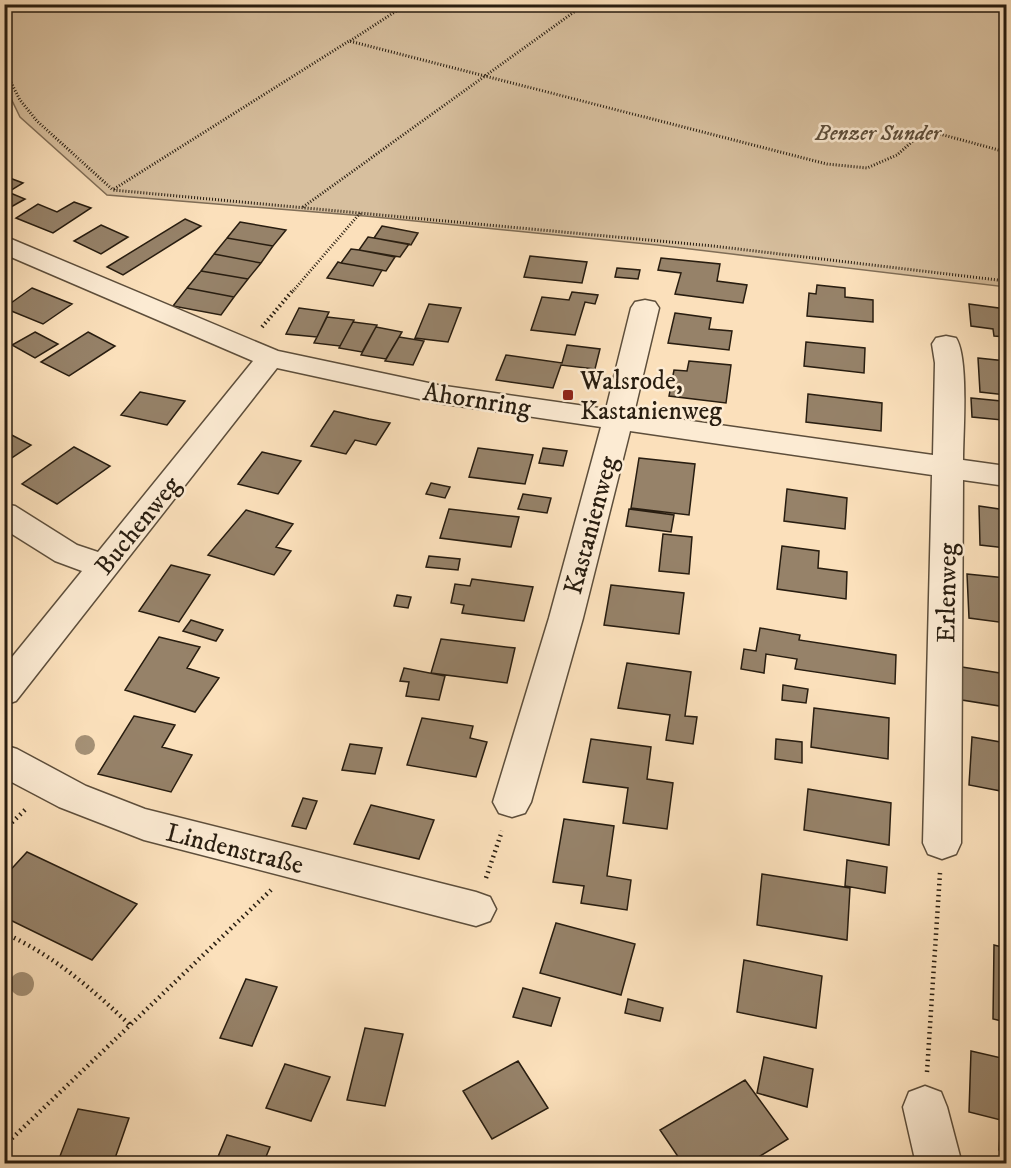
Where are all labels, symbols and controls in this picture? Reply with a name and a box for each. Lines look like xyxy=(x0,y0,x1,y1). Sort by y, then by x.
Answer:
park label: Benzer Sunder xyxy=(814,120,943,147)
place label: Walsrode, Kastanienweg xyxy=(579,365,722,428)
street label: Ahornring xyxy=(421,376,533,425)
marker: Walsrode, Kastanienweg xyxy=(561,388,575,402)
street label: Kastanienweg xyxy=(557,452,626,598)
street label: Buchenweg xyxy=(88,469,188,582)
street label: Erlenweg xyxy=(930,542,965,643)
street label: Lindenstraße xyxy=(162,816,307,882)

